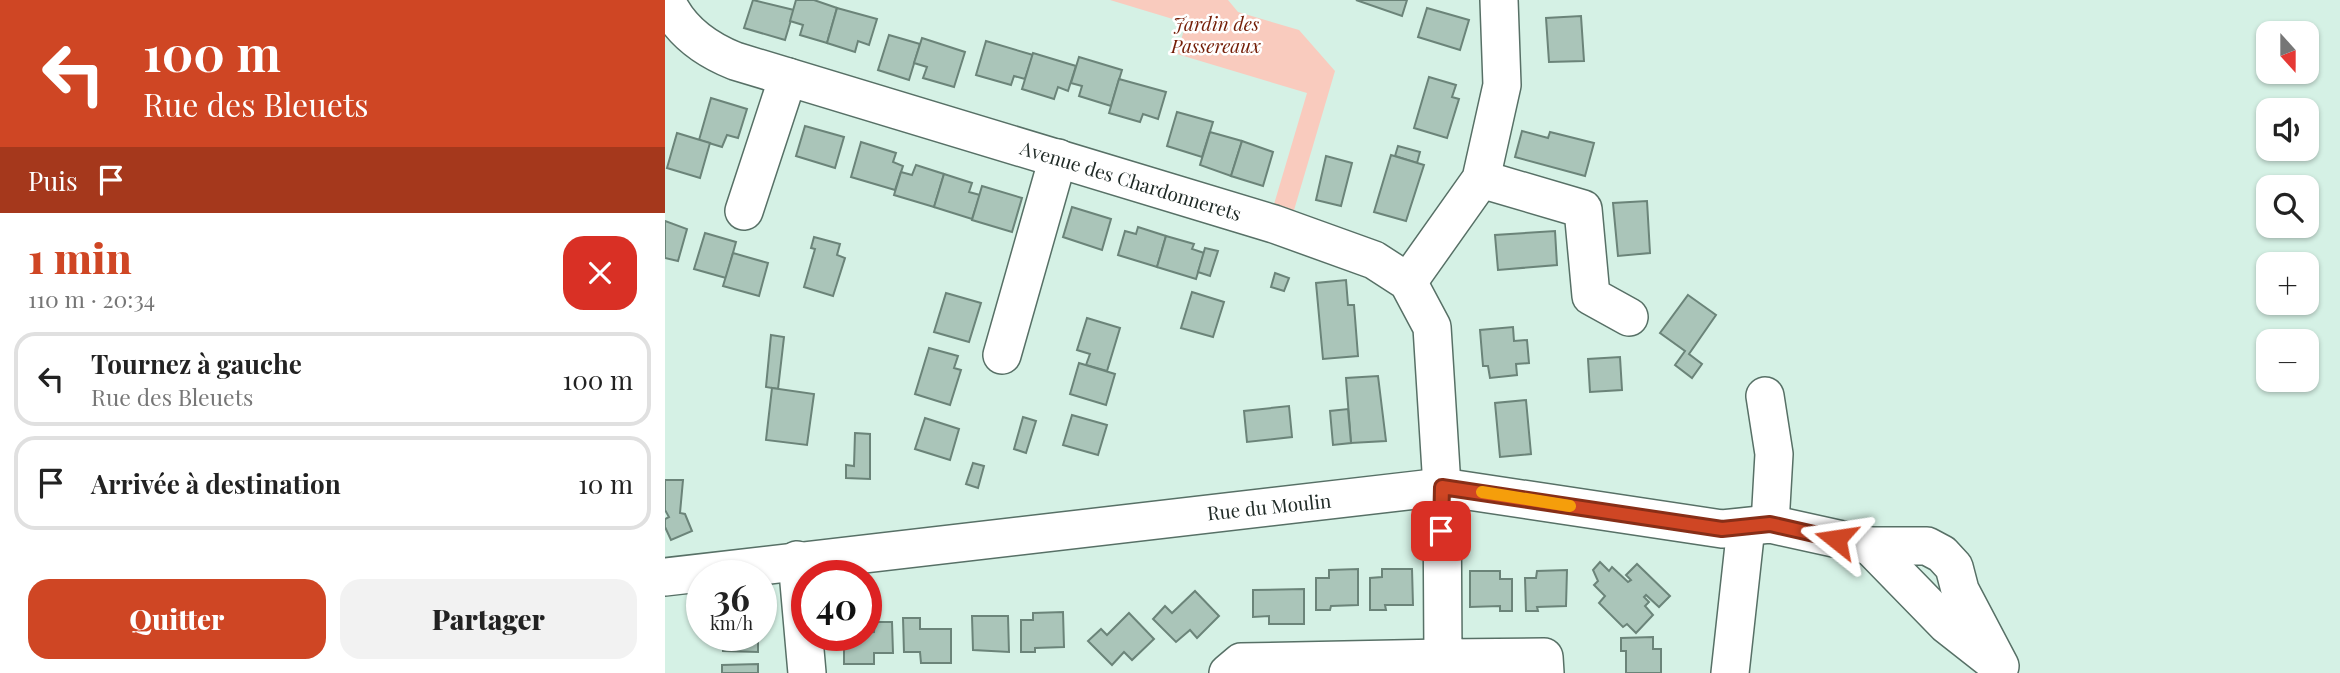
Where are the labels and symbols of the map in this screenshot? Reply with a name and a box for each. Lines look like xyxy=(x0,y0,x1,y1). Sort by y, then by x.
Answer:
park label: Jardin des Passereaux xyxy=(1170,10,1261,58)
north arrow xyxy=(2256,21,2319,84)
street label: Avenue des Chardonnerets xyxy=(1016,134,1245,226)
street label: Rue du Moulin xyxy=(1206,486,1333,525)
pin xyxy=(1411,501,1471,561)
position arrow xyxy=(1799,502,1873,576)
speed limit sign: 40 xyxy=(791,560,882,651)

